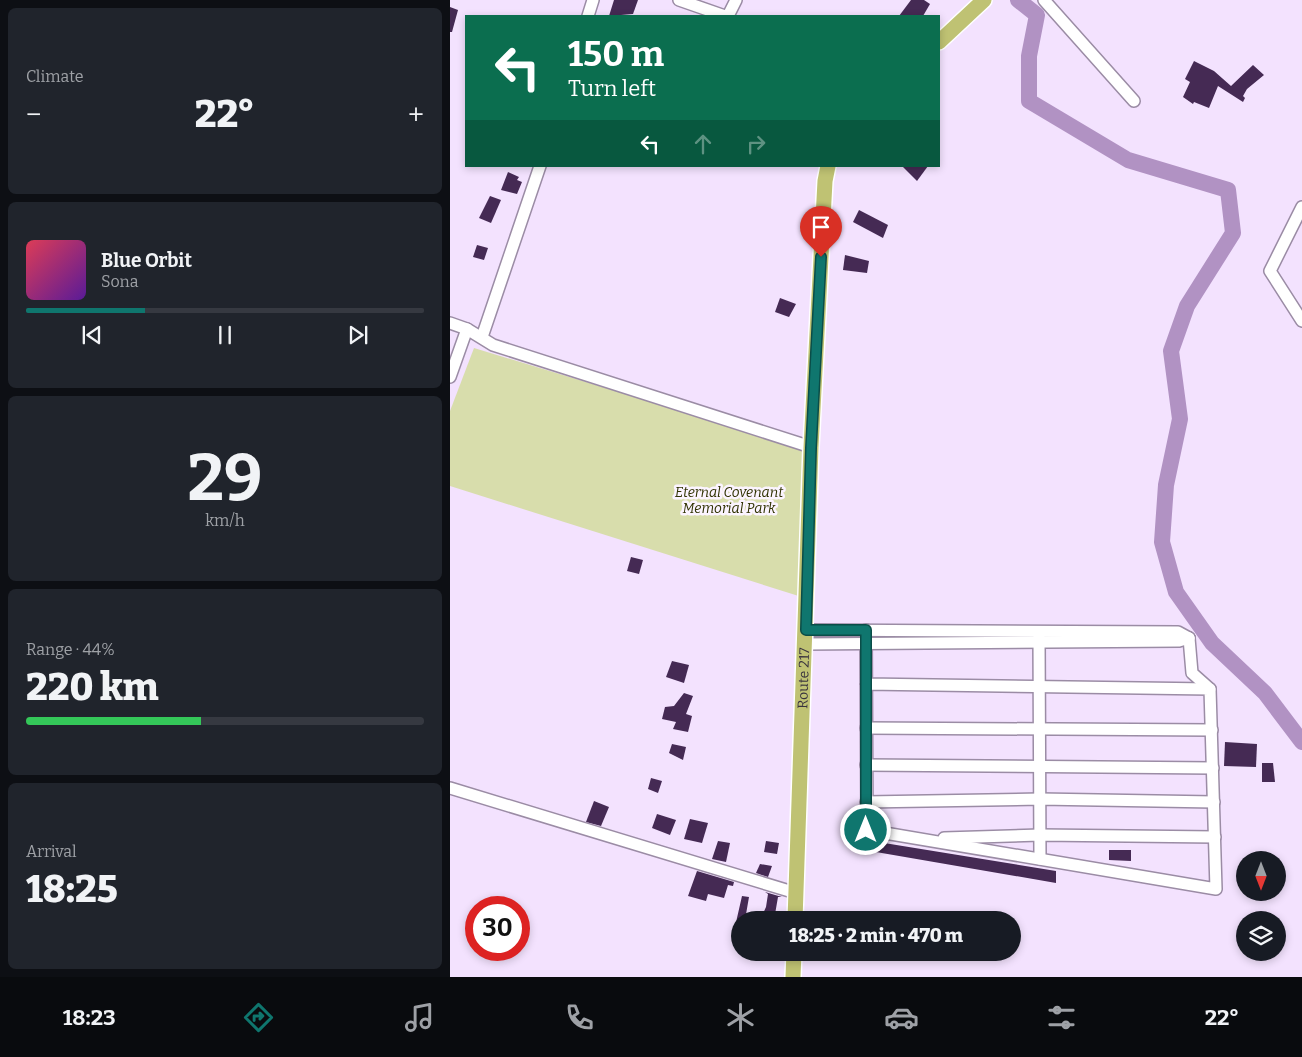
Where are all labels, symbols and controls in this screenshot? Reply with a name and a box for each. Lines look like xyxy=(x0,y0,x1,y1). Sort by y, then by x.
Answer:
text: 150 m xyxy=(568,33,664,75)
icon: left xyxy=(485,35,550,100)
text: Climate xyxy=(26,67,84,86)
text: Turn left xyxy=(568,75,656,102)
text: 22° xyxy=(195,91,255,137)
text: − xyxy=(26,98,41,131)
text: + xyxy=(408,98,424,131)
icon: left xyxy=(636,130,664,158)
icon: ahead xyxy=(689,130,717,158)
icon: right xyxy=(742,130,770,158)
pin xyxy=(800,206,842,257)
icon: arrive xyxy=(807,213,835,241)
text: Blue Orbit xyxy=(101,249,192,272)
text: Sona xyxy=(101,272,138,291)
icon: previous xyxy=(78,321,106,349)
icon: pause xyxy=(211,321,239,349)
icon: next xyxy=(344,321,372,349)
text: 29 xyxy=(187,439,263,517)
park label: Eternal Covenant Memorial Park xyxy=(675,484,784,517)
text: km/h xyxy=(205,511,245,530)
text: Range · 44% xyxy=(26,640,115,659)
street label: Route 217 xyxy=(794,647,813,709)
text: 220 km xyxy=(26,664,159,710)
position arrow xyxy=(839,803,891,855)
text: Arrival xyxy=(26,842,77,861)
north arrow xyxy=(1236,851,1286,901)
map controls xyxy=(1236,851,1286,961)
text: 18:25 xyxy=(26,866,118,912)
speed limit sign: 30 xyxy=(465,896,530,961)
button: layers xyxy=(1236,911,1286,961)
text: 18:25 · 2 min · 470 m xyxy=(789,924,963,947)
icon: directions xyxy=(241,1000,276,1035)
icon: music xyxy=(402,1000,437,1035)
icon: phone xyxy=(562,1000,597,1035)
icon: climate xyxy=(723,1000,758,1035)
icon: car xyxy=(884,1000,919,1035)
icon: filters xyxy=(1044,1000,1079,1035)
text: 18:23 xyxy=(63,1004,116,1031)
text: 22° xyxy=(1205,1004,1239,1031)

